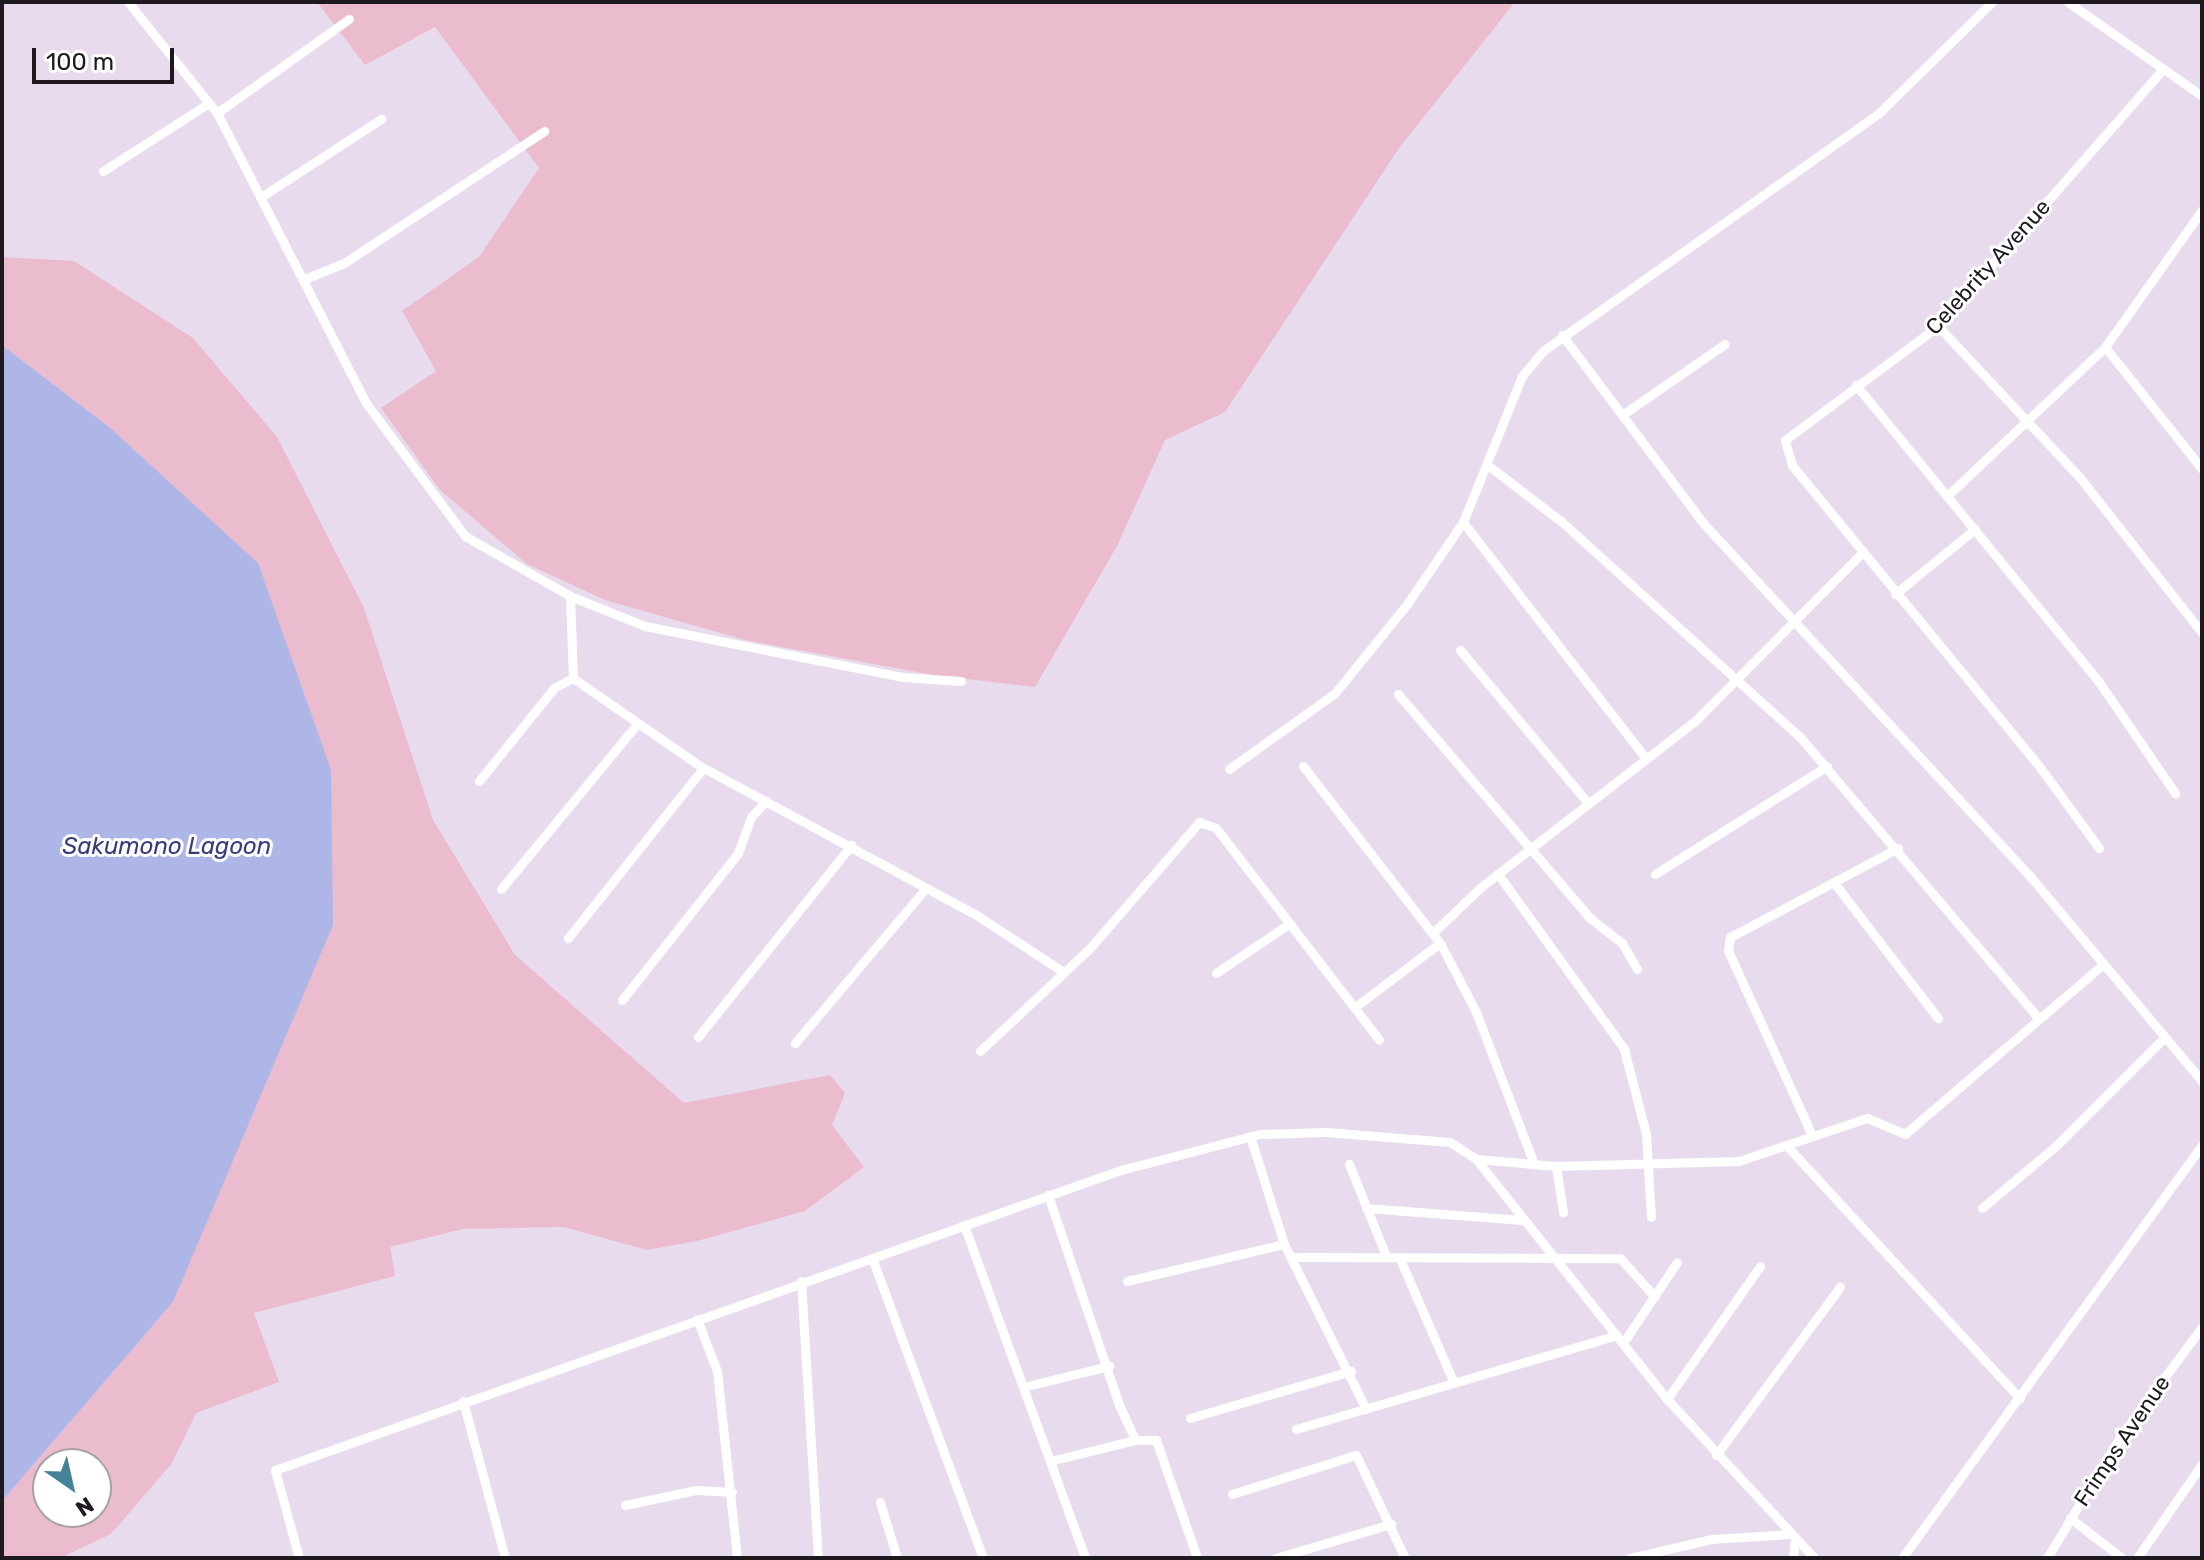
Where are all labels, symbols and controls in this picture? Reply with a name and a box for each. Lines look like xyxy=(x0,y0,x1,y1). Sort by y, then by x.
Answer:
scale bar xyxy=(36,32,178,82)
text: 100 m xyxy=(46,48,114,76)
street label: Celebrity Avenue xyxy=(1920,193,2056,341)
water label: Sakumono Lagoon xyxy=(63,833,271,861)
street label: Frimps Avenue xyxy=(2068,1370,2176,1512)
north arrow xyxy=(32,1448,112,1528)
text: N xyxy=(70,1491,99,1522)

